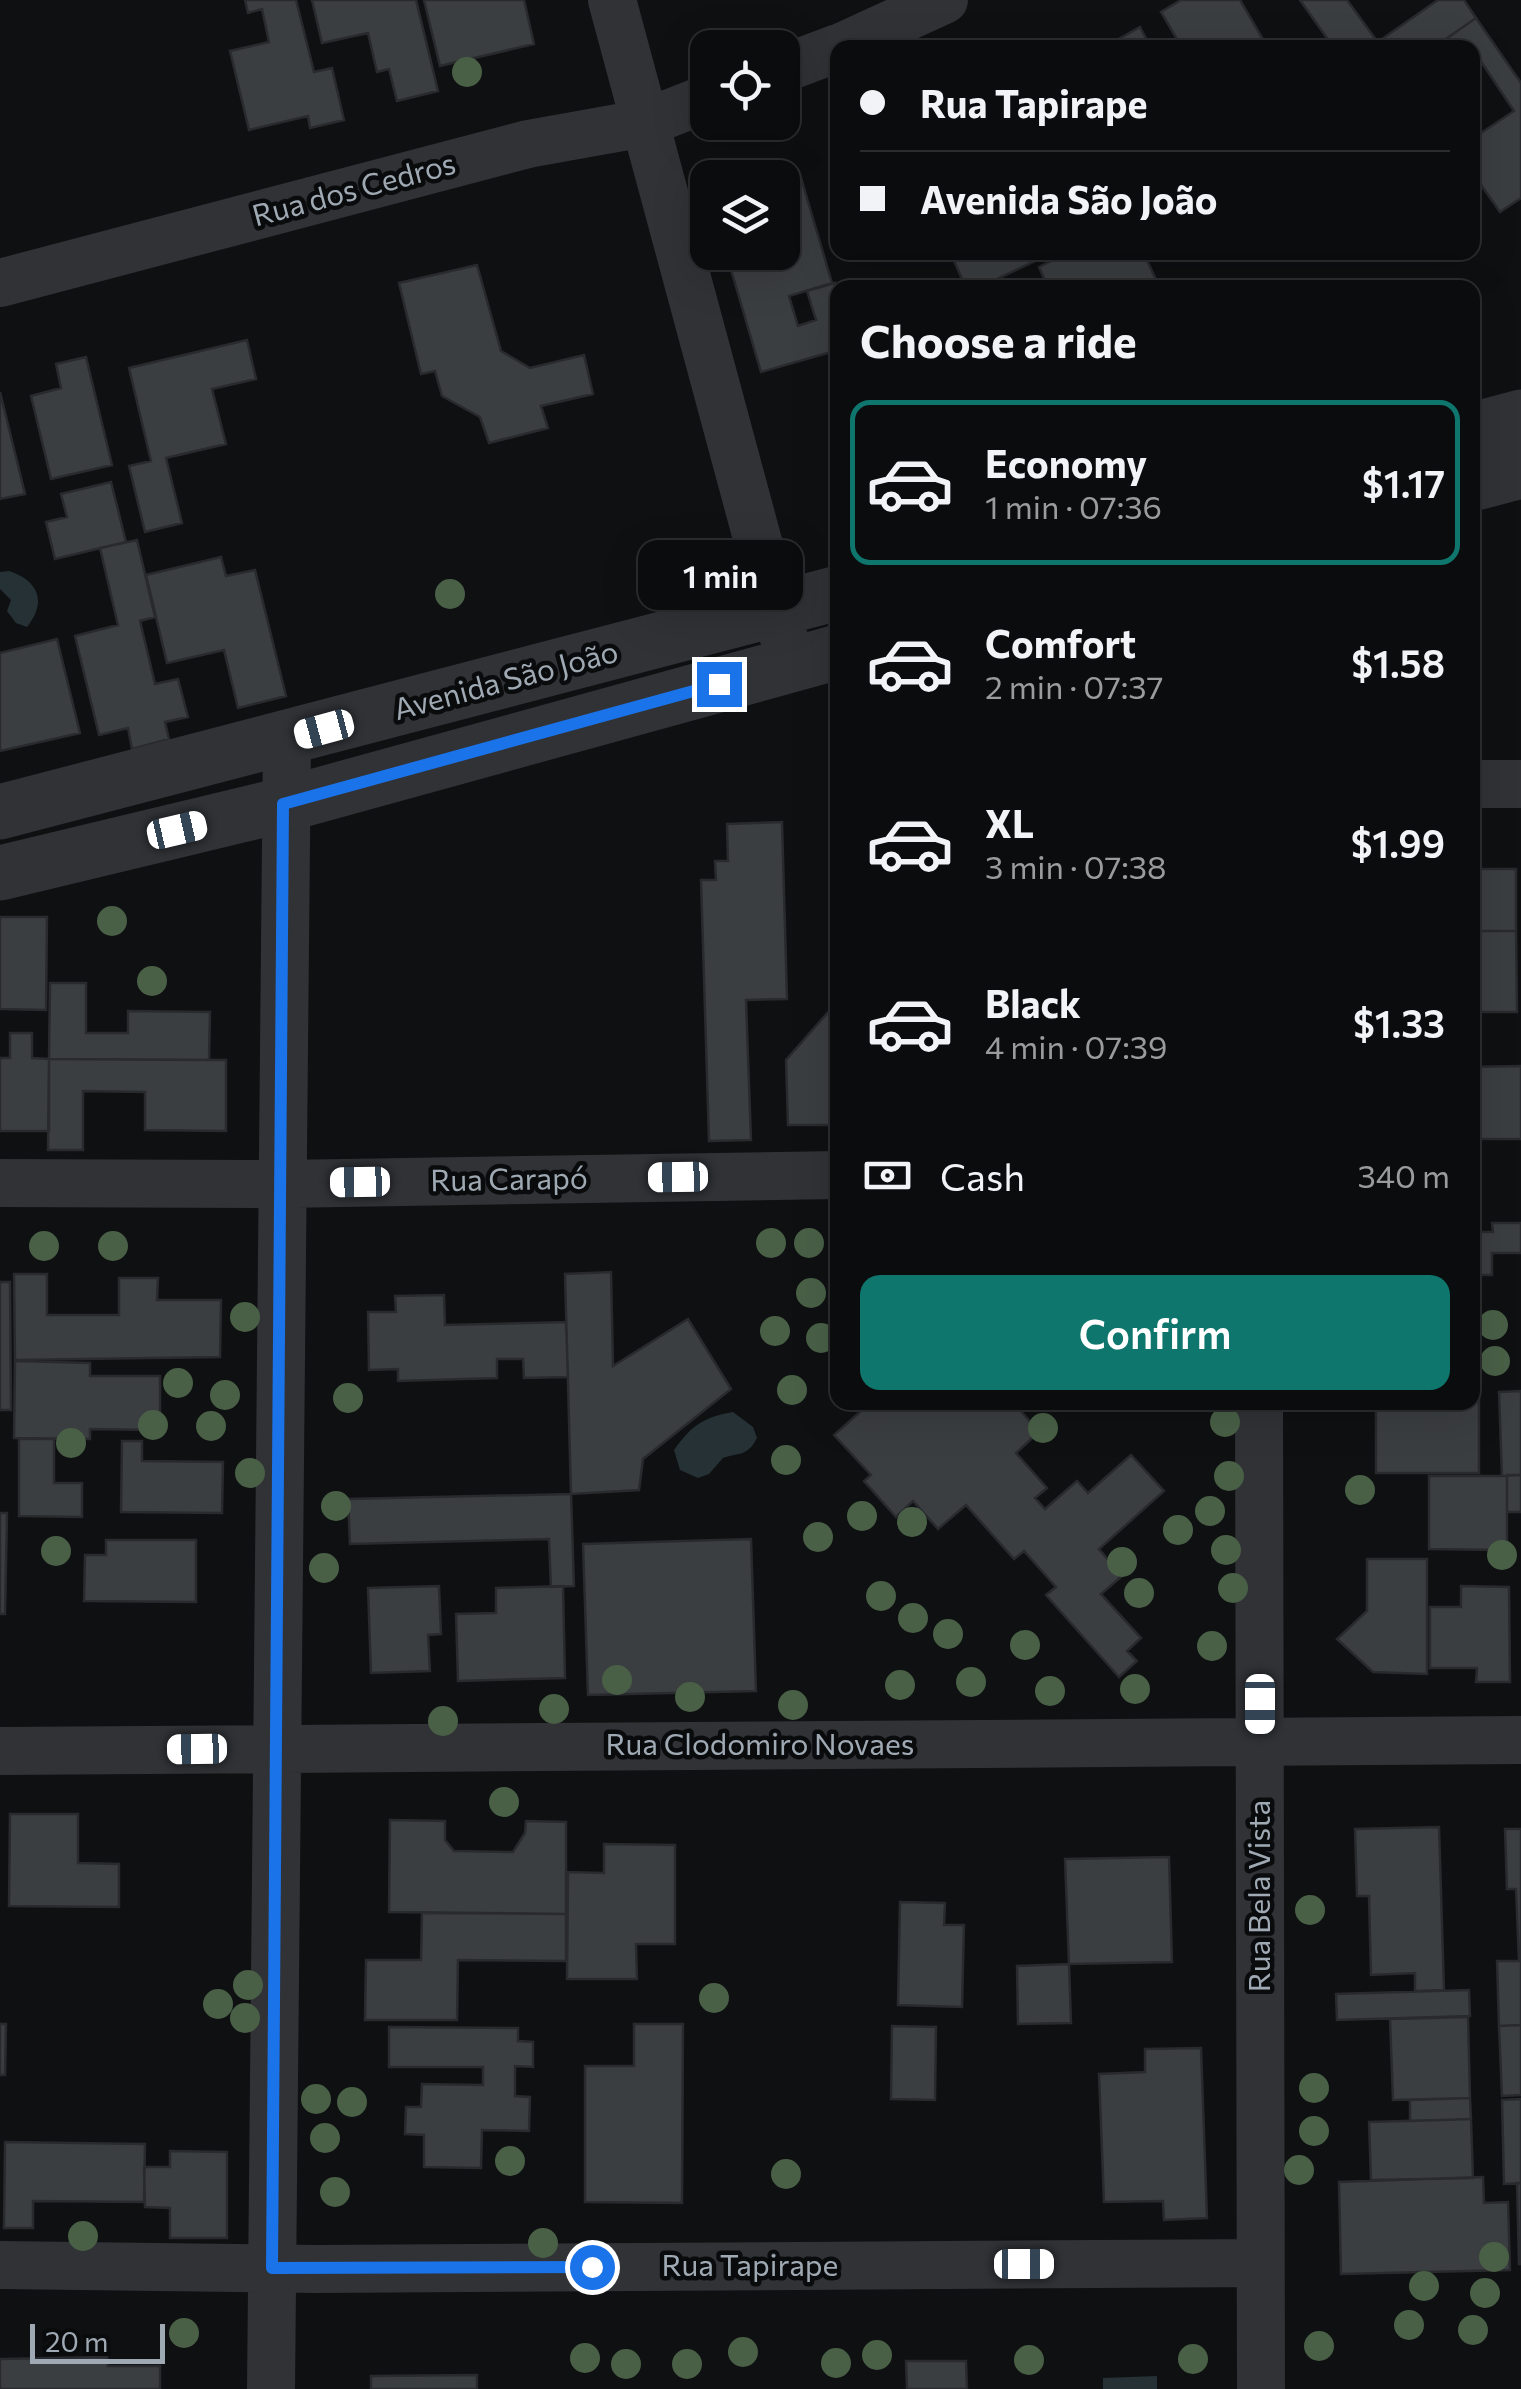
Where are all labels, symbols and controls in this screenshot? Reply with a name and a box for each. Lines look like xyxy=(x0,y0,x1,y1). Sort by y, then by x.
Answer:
map controls xyxy=(690,30,800,270)
button: locate xyxy=(690,30,800,140)
text: Rua Tapirape xyxy=(920,79,1148,126)
street label: Rua dos Cedros xyxy=(248,143,459,232)
button: layers xyxy=(690,160,800,270)
text: Avenida São João xyxy=(920,175,1217,222)
text: Choose a ride xyxy=(860,312,1137,367)
icon: car xyxy=(865,438,955,528)
text: Economy xyxy=(985,439,1147,486)
text: $1.17 xyxy=(1362,459,1445,506)
text: 1 min · 07:36 xyxy=(985,486,1162,526)
callout: 1 min xyxy=(636,539,802,609)
text: 1 min xyxy=(683,555,758,595)
icon: car xyxy=(865,618,955,708)
text: Comfort xyxy=(985,619,1136,666)
street label: Avenida São João xyxy=(389,631,622,726)
text: $1.58 xyxy=(1351,639,1445,686)
route end xyxy=(697,662,742,707)
text: 2 min · 07:37 xyxy=(985,666,1163,706)
car xyxy=(291,707,357,751)
icon: car xyxy=(865,798,955,888)
text: XL xyxy=(985,799,1034,846)
car xyxy=(144,809,210,851)
text: $1.99 xyxy=(1351,819,1445,866)
text: 3 min · 07:38 xyxy=(985,846,1167,886)
icon: car xyxy=(865,978,955,1068)
text: Black xyxy=(985,979,1081,1026)
text: $1.33 xyxy=(1353,999,1445,1046)
text: 4 min · 07:39 xyxy=(985,1026,1168,1066)
icon: cash xyxy=(860,1148,915,1203)
text: Cash xyxy=(940,1152,1025,1199)
text: 340 m xyxy=(1358,1155,1450,1195)
street label: Rua Carapó xyxy=(430,1158,588,1197)
car xyxy=(648,1161,708,1193)
car xyxy=(330,1166,390,1198)
button: Confirm xyxy=(860,1275,1450,1390)
car xyxy=(1245,1674,1275,1734)
street label: Rua Clodomiro Novaes xyxy=(606,1724,914,1761)
car xyxy=(167,1733,227,1765)
street label: Rua Bela Vista xyxy=(1239,1800,1276,1992)
route start xyxy=(570,2245,615,2290)
street label: Rua Tapirape xyxy=(662,2245,838,2282)
car xyxy=(994,2249,1054,2279)
scale bar xyxy=(30,2319,165,2364)
text: 20 m xyxy=(45,2324,109,2358)

